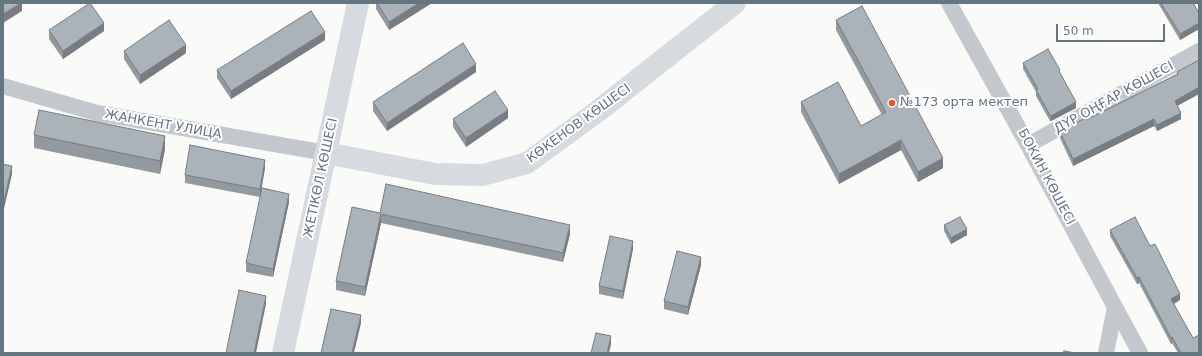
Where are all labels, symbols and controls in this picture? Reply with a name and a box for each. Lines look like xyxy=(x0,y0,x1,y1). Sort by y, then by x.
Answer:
scale bar xyxy=(1058,16,1167,42)
text: 50 m xyxy=(1063,24,1094,38)
street label: ДҮР ОҢҒАР КӨШЕСІ xyxy=(1052,59,1176,137)
street label: КӨКЕНОВ КӨШЕСІ xyxy=(524,81,634,167)
place label: №173 орта мектеп xyxy=(900,95,1028,111)
marker: №173 орта мектеп xyxy=(887,98,897,108)
street label: ЖАНКЕНТ УЛИЦА xyxy=(103,107,223,143)
street label: ЖЕТІКӨЛ КӨШЕСІ xyxy=(301,117,341,239)
street label: БОКИН КӨШЕСІ xyxy=(1014,126,1078,228)

